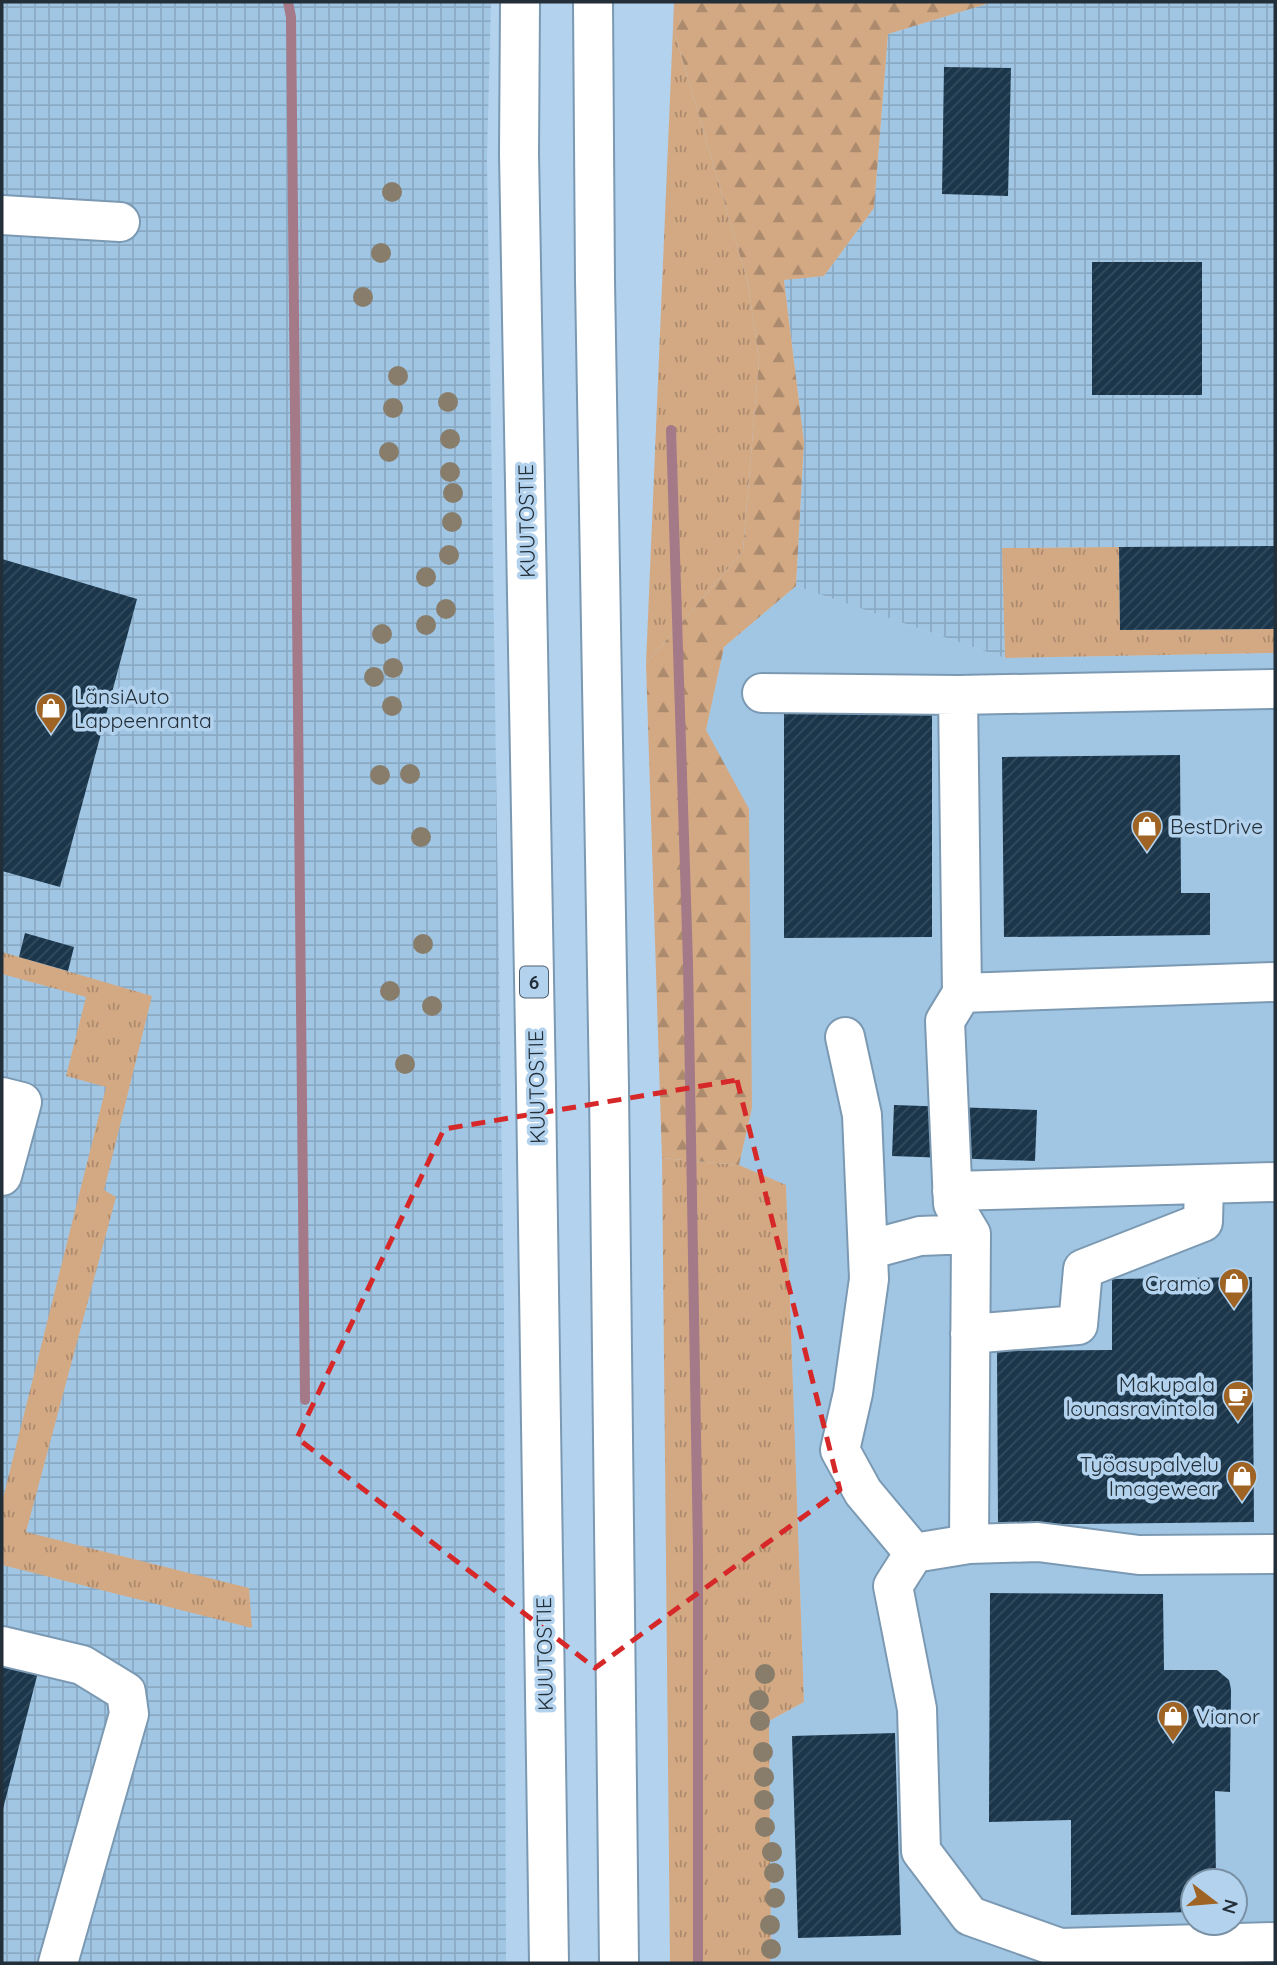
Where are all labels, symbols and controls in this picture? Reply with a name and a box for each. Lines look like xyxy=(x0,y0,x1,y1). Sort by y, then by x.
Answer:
street label: KUUTOSTIE xyxy=(512,464,540,578)
place label: LänsiAuto Lappeenranta xyxy=(74,683,212,733)
shop icon: LänsiAuto Lappeenranta xyxy=(34,691,68,735)
shop icon: BestDrive xyxy=(1130,809,1164,853)
place label: BestDrive xyxy=(1170,813,1263,839)
road number: 6 xyxy=(520,966,548,998)
street label: KUUTOSTIE xyxy=(522,1030,550,1144)
shop icon: Cramo xyxy=(1217,1266,1251,1310)
place label: Cramo xyxy=(1145,1270,1211,1296)
place label: Makupala lounasravintola xyxy=(1066,1371,1215,1421)
cafe icon: Makupala lounasravintola xyxy=(1221,1379,1255,1423)
place label: Työasupalvelu Imagewear xyxy=(1080,1451,1219,1501)
shop icon: Työasupalvelu Imagewear xyxy=(1225,1459,1259,1503)
street label: KUUTOSTIE xyxy=(530,1597,558,1711)
shop icon: Vianor xyxy=(1156,1699,1190,1743)
place label: Vianor xyxy=(1196,1703,1260,1729)
north arrow xyxy=(1179,1867,1249,1937)
text: N xyxy=(1217,1897,1244,1917)

